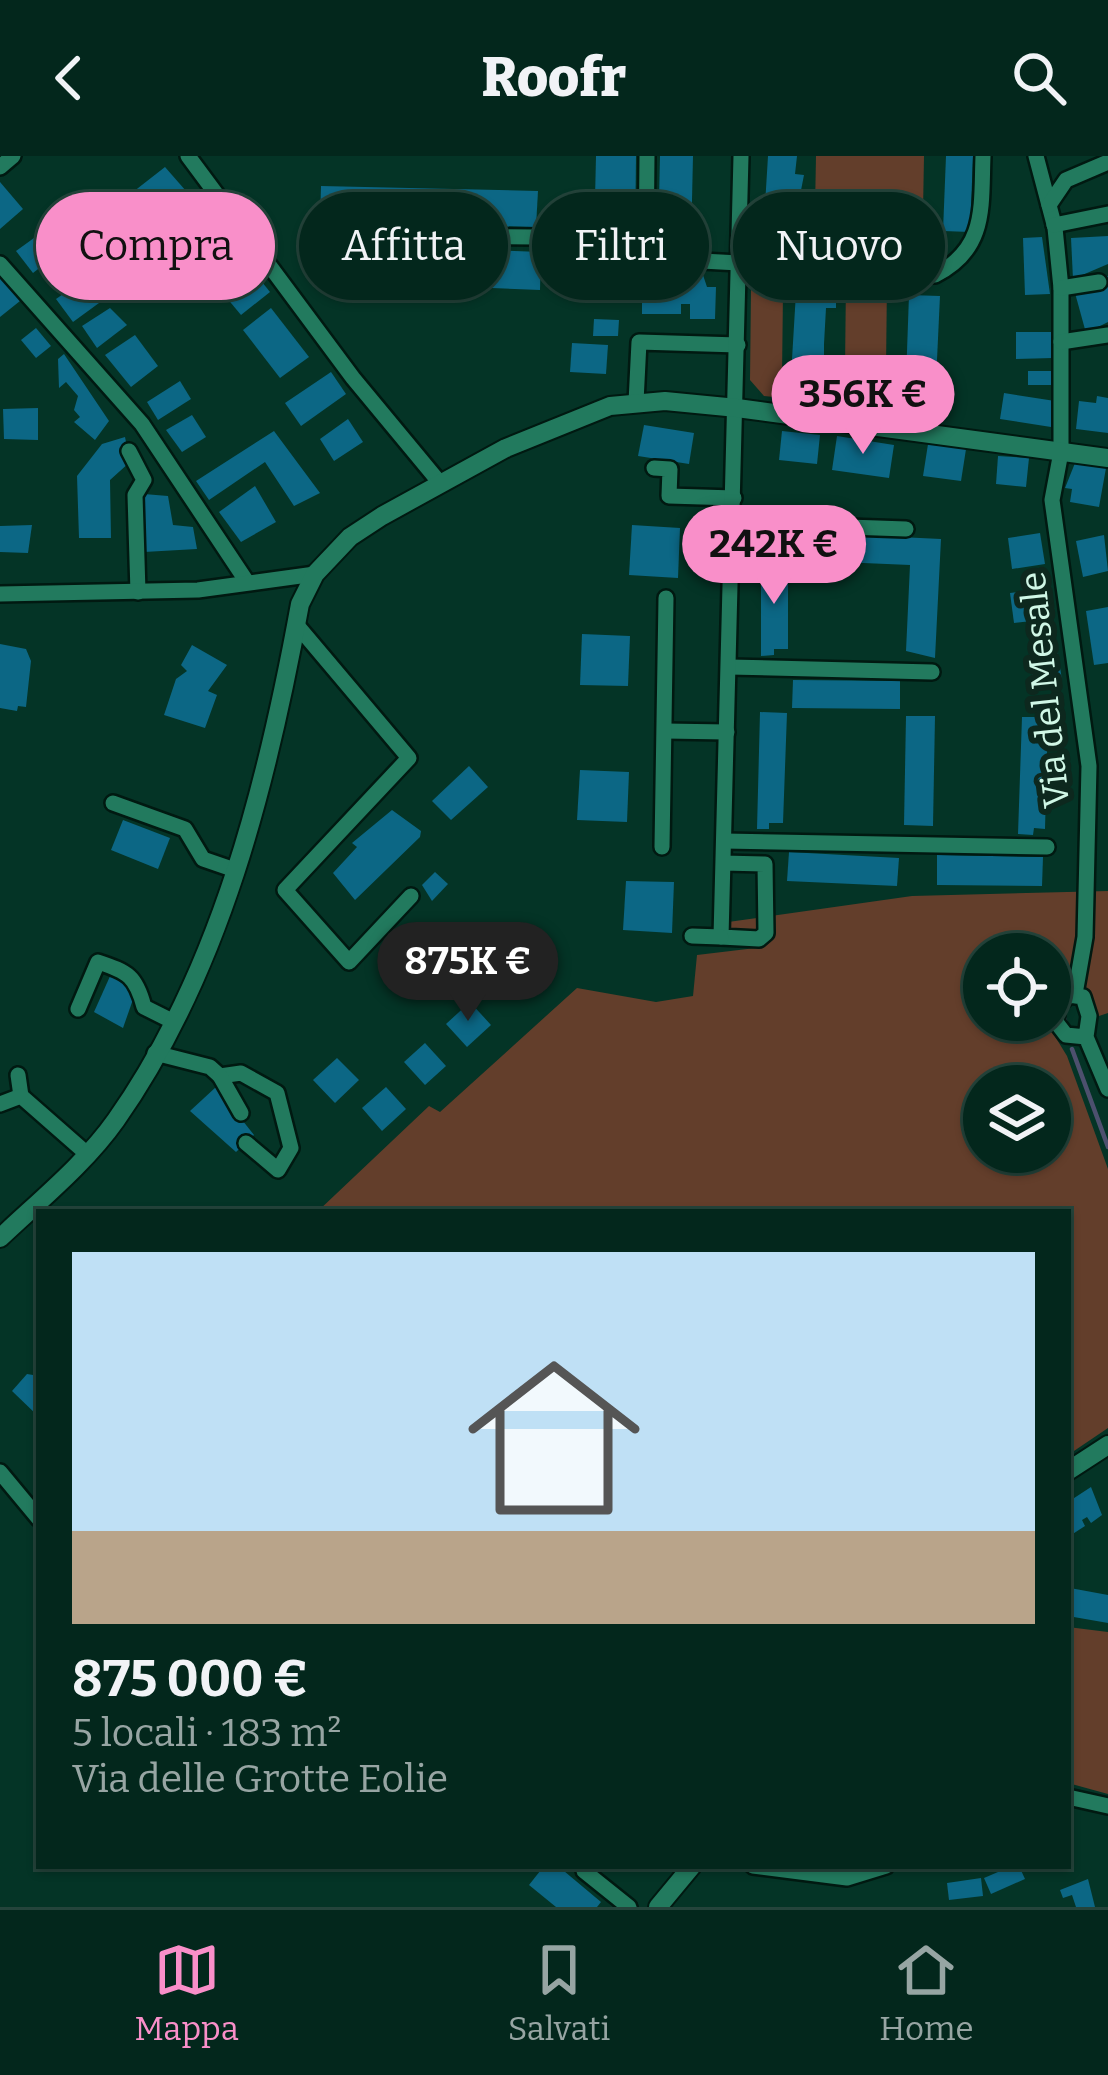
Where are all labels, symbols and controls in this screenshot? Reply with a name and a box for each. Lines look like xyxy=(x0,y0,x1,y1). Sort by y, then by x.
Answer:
icon: back xyxy=(36,45,102,111)
icon: search xyxy=(1006,45,1072,111)
text: Roofr xyxy=(482,46,626,110)
chip: Compra xyxy=(36,192,275,300)
chip: Affitta xyxy=(299,192,508,300)
chip: Filtri xyxy=(532,192,709,300)
chip: Nuovo xyxy=(733,192,945,300)
pin: 356K € xyxy=(765,355,961,457)
text: 356K € xyxy=(799,371,927,417)
pin: 242K € xyxy=(676,505,872,607)
text: 242K € xyxy=(709,521,839,567)
street label: Via del Mesale xyxy=(1011,570,1079,810)
pin: 875K € xyxy=(370,922,566,1024)
map controls xyxy=(963,933,1071,1173)
button: locate xyxy=(963,933,1071,1041)
text: 875K € xyxy=(404,938,532,984)
button: layers xyxy=(963,1065,1071,1173)
icon: home xyxy=(446,1330,662,1546)
text: 875 000 € xyxy=(72,1648,308,1710)
text: 5 locali · 183 m² xyxy=(72,1710,341,1756)
text: Via delle Grotte Eolie xyxy=(72,1756,448,1802)
tab: Mappa xyxy=(134,1937,239,2049)
tab: Salvati xyxy=(508,1937,610,2049)
tab: Home xyxy=(879,1937,974,2049)

